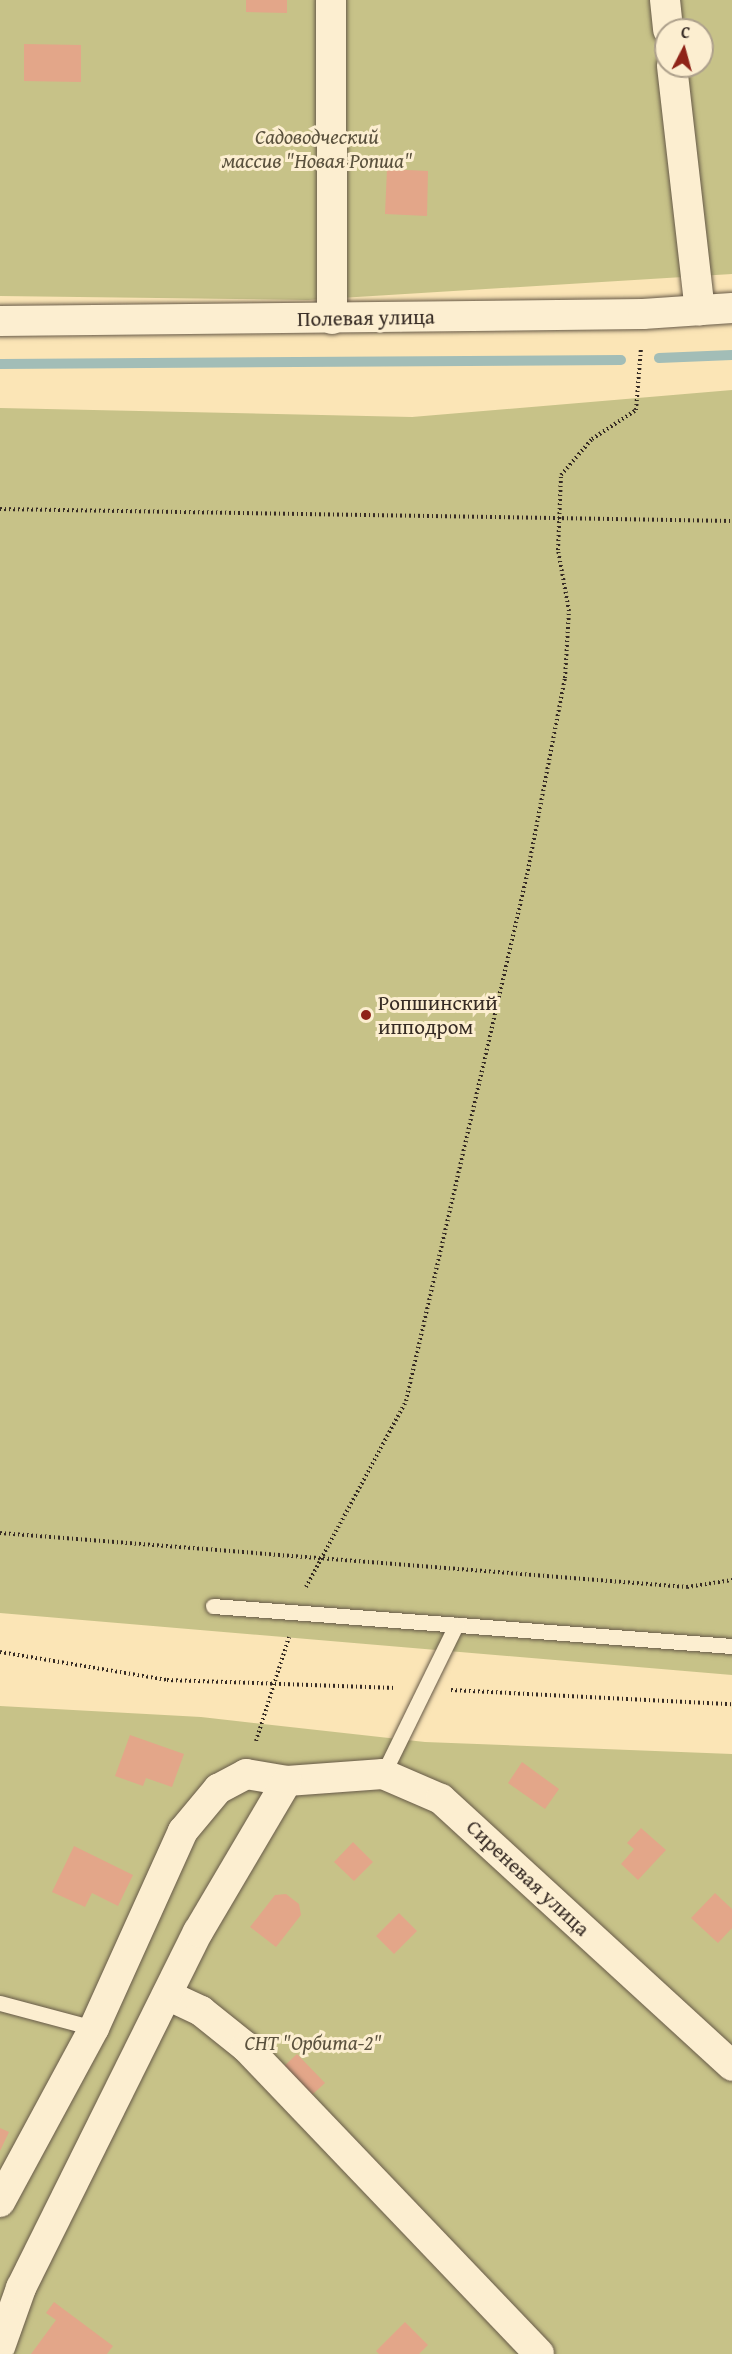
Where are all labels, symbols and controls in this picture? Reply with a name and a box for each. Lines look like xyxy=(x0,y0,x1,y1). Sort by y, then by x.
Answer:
north arrow xyxy=(654,18,714,78)
text: С xyxy=(680,20,691,44)
park label: Садоводческий массив "Новая Ропша" xyxy=(222,124,412,174)
street label: Полевая улица xyxy=(297,304,435,332)
place label: Ропшинский ипподром xyxy=(378,990,498,1040)
marker: Ропшинский ипподром xyxy=(359,1008,373,1022)
street label: Сиреневая улица xyxy=(461,1814,595,1942)
park label: СНТ "Орбита-2" xyxy=(244,2030,382,2056)

